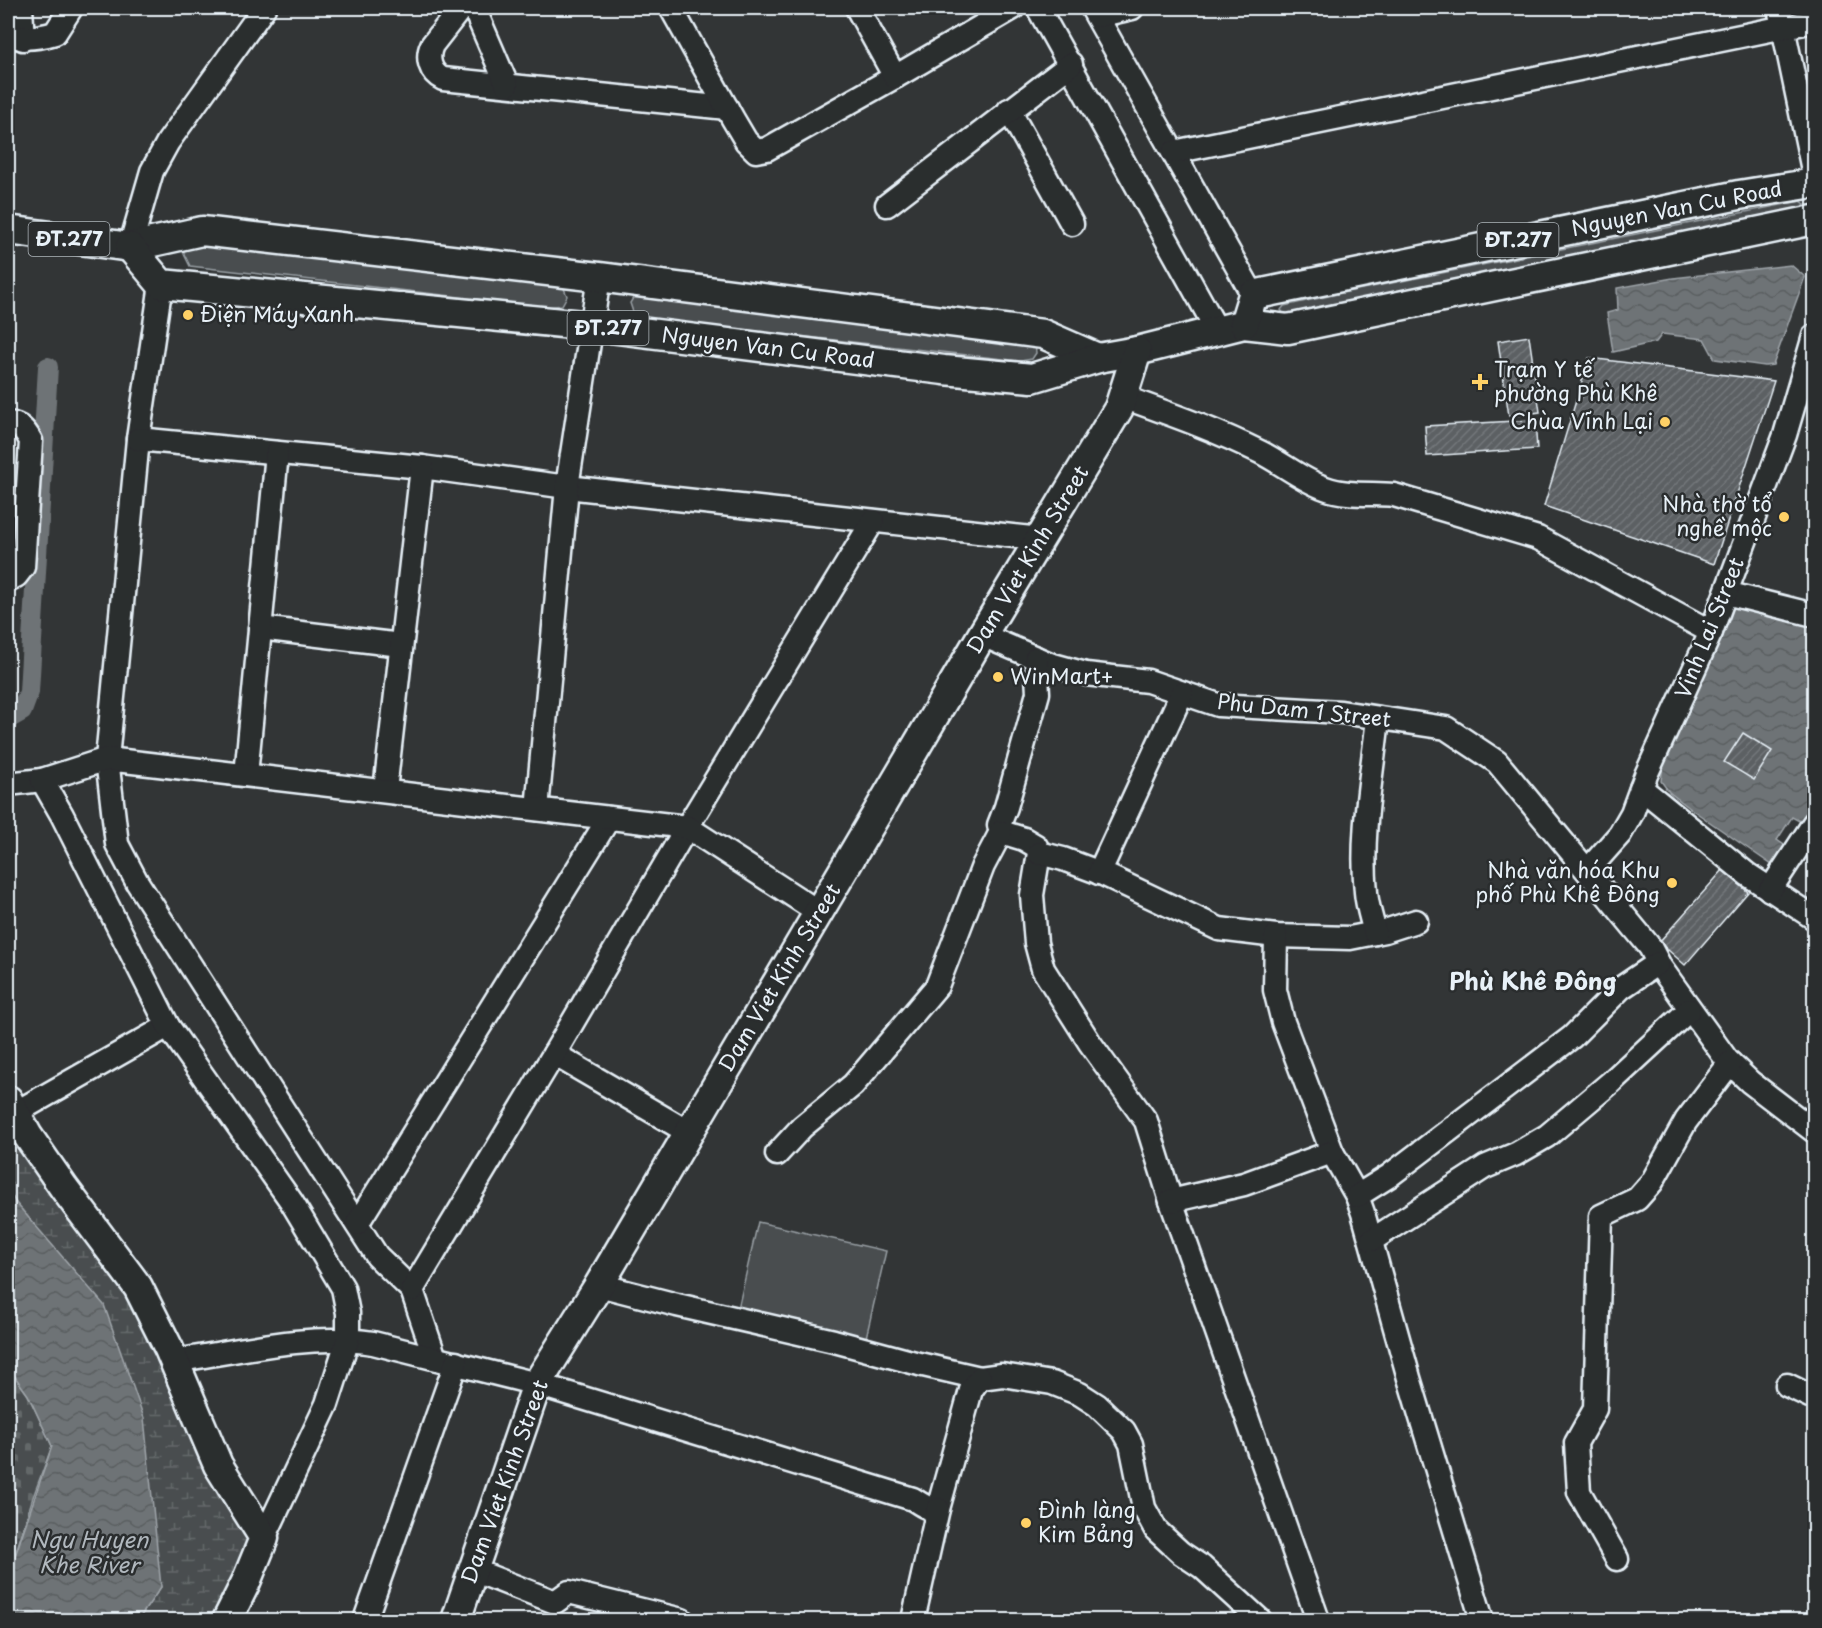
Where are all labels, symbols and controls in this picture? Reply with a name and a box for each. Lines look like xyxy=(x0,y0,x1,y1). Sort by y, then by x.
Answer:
street label: Nguyen Van Cu Road xyxy=(1569,171,1785,243)
road number: ĐT.277 xyxy=(28,222,110,256)
road number: ĐT.277 xyxy=(1478,223,1558,257)
place label: Điện Máy Xanh xyxy=(200,297,354,329)
marker: Điện Máy Xanh xyxy=(181,308,195,322)
road number: ĐT.277 xyxy=(568,311,648,345)
street label: Nguyen Van Cu Road xyxy=(660,317,876,375)
place label: Trạm Y tế phường Phù Khê xyxy=(1494,352,1658,408)
marker: Trạm Y tế phường Phù Khê xyxy=(1471,373,1489,391)
place label: Chùa Vĩnh Lại xyxy=(1510,404,1653,436)
marker: Chùa Vĩnh Lại xyxy=(1658,415,1672,429)
street label: Dam Viet Kinh Street xyxy=(957,459,1095,659)
place label: Nhà thờ tổ nghề mộc xyxy=(1662,487,1772,543)
marker: Nhà thờ tổ nghề mộc xyxy=(1777,510,1791,524)
street label: Vinh Lai Street xyxy=(1665,552,1751,703)
place label: WinMart+ xyxy=(1010,659,1114,691)
marker: WinMart+ xyxy=(991,670,1005,684)
street label: Phu Dam 1 Street xyxy=(1216,684,1393,734)
place label: Nhà văn hóa Khu phố Phù Khê Đông xyxy=(1475,853,1660,909)
marker: Nhà văn hóa Khu phố Phù Khê Đông xyxy=(1665,876,1679,890)
street label: Dam Viet Kinh Street xyxy=(709,877,847,1077)
district label: Phù Khê Đông xyxy=(1449,962,1617,998)
street label: Dam Viet Kinh Street xyxy=(451,1375,555,1588)
place label: Đình làng Kim Bảng xyxy=(1038,1493,1136,1549)
marker: Đình làng Kim Bảng xyxy=(1019,1516,1033,1530)
water label: Ngu Huyen Khe River xyxy=(30,1522,150,1580)

